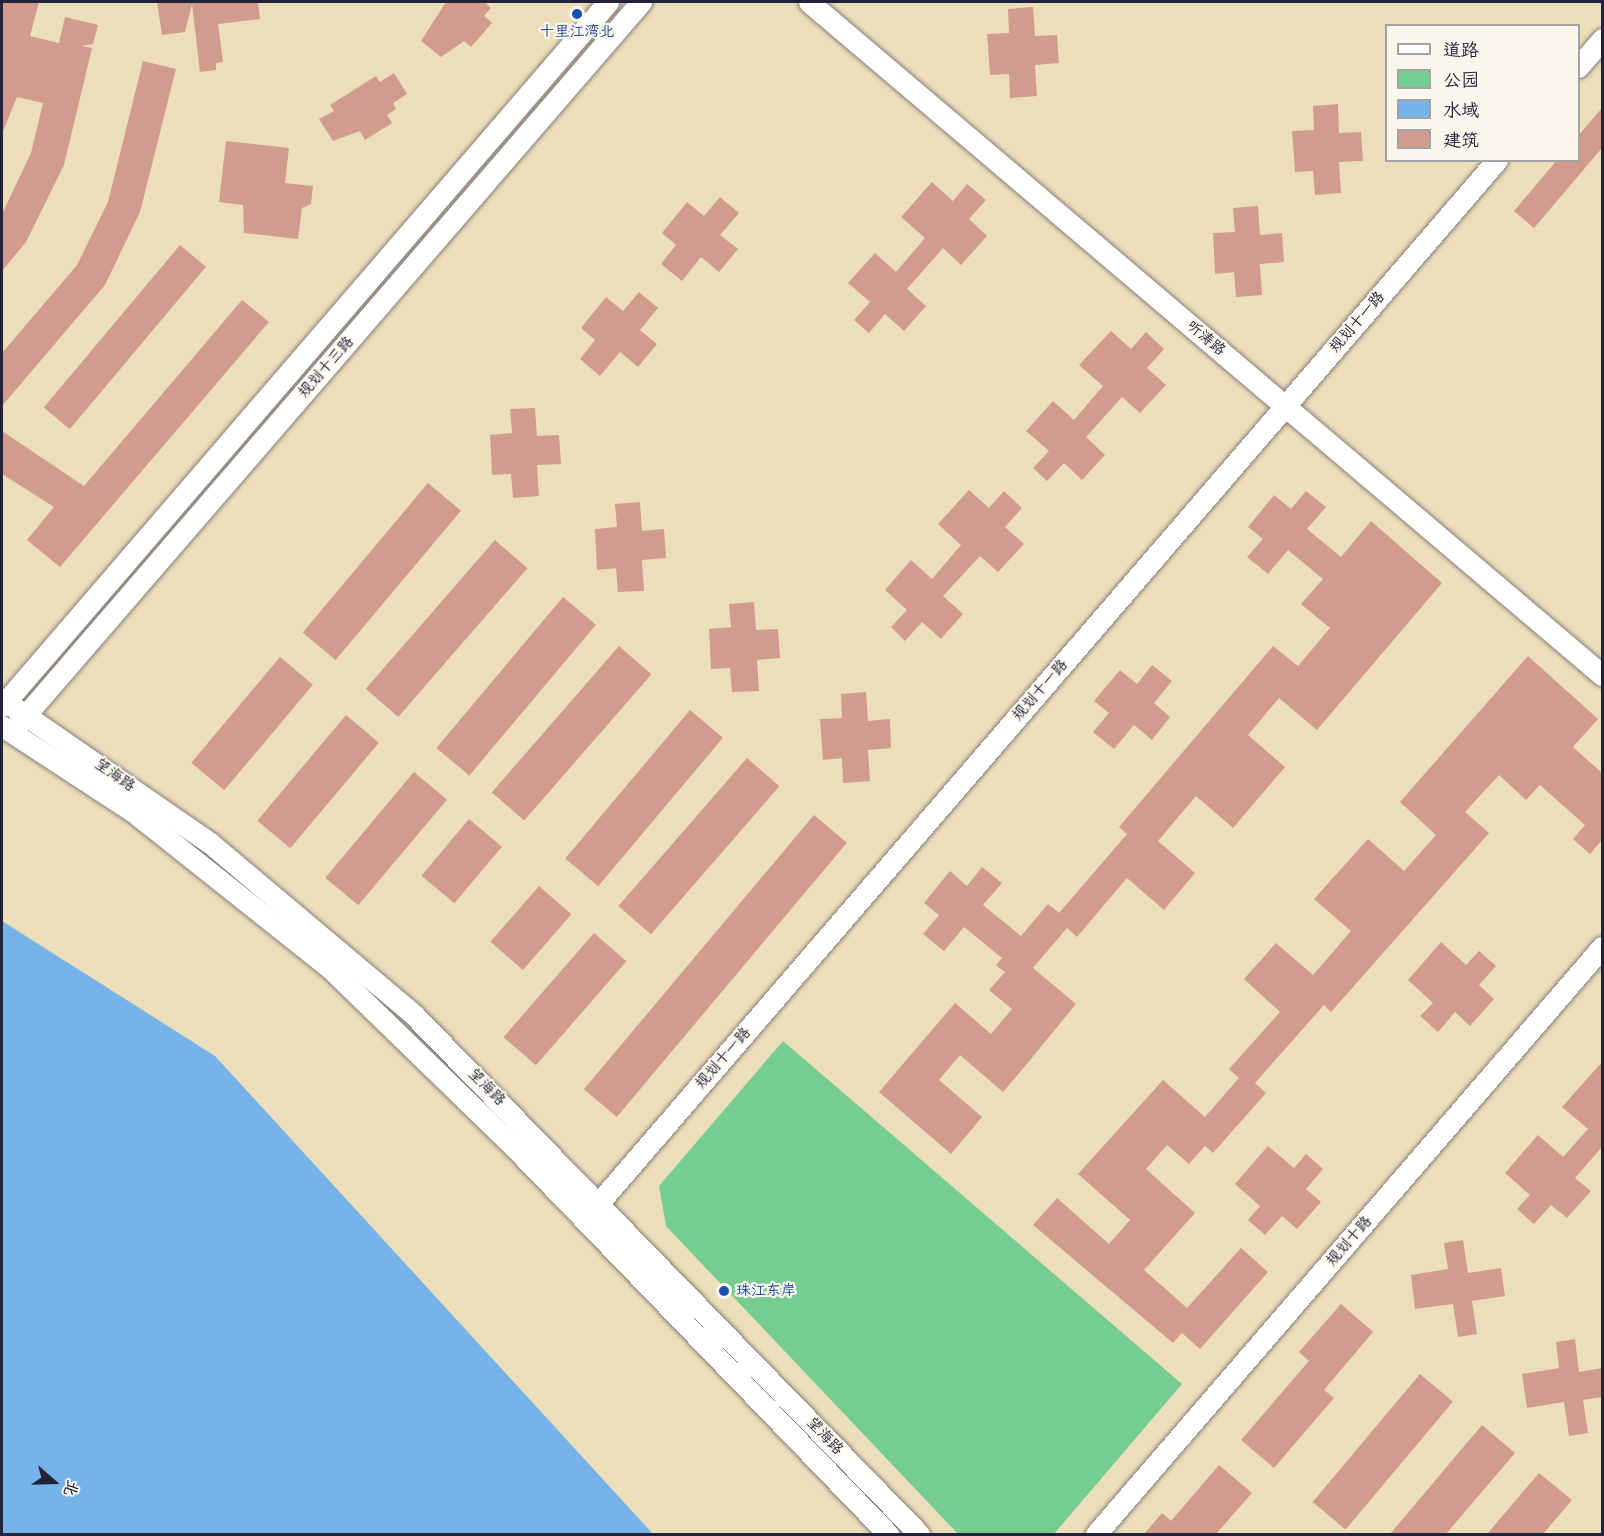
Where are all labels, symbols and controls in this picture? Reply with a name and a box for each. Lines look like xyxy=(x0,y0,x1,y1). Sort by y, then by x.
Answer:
marker: 十里江湾北 xyxy=(570,7,584,21)
place label: 十里江湾北 xyxy=(540,23,614,41)
legend xyxy=(1385,24,1580,162)
text: 道路 xyxy=(1443,39,1479,62)
text: 公园 xyxy=(1443,69,1479,92)
text: 水域 xyxy=(1443,99,1479,122)
text: 建筑 xyxy=(1443,129,1479,152)
street label: 规划十一路 xyxy=(1326,288,1388,356)
street label: 听涛路 xyxy=(1183,317,1229,359)
street label: 规划十三路 xyxy=(295,333,357,401)
street label: 规划十一路 xyxy=(1009,656,1071,724)
street label: 望海路 xyxy=(91,755,139,795)
street label: 规划十一路 xyxy=(692,1024,754,1092)
street label: 望海路 xyxy=(465,1065,509,1109)
street label: 规划十路 xyxy=(1323,1212,1375,1270)
place label: 珠江东岸 xyxy=(736,1282,796,1300)
marker: 珠江东岸 xyxy=(717,1284,731,1298)
street label: 望海路 xyxy=(803,1414,847,1458)
north arrow xyxy=(24,1452,84,1512)
text: 北 xyxy=(59,1477,83,1499)

